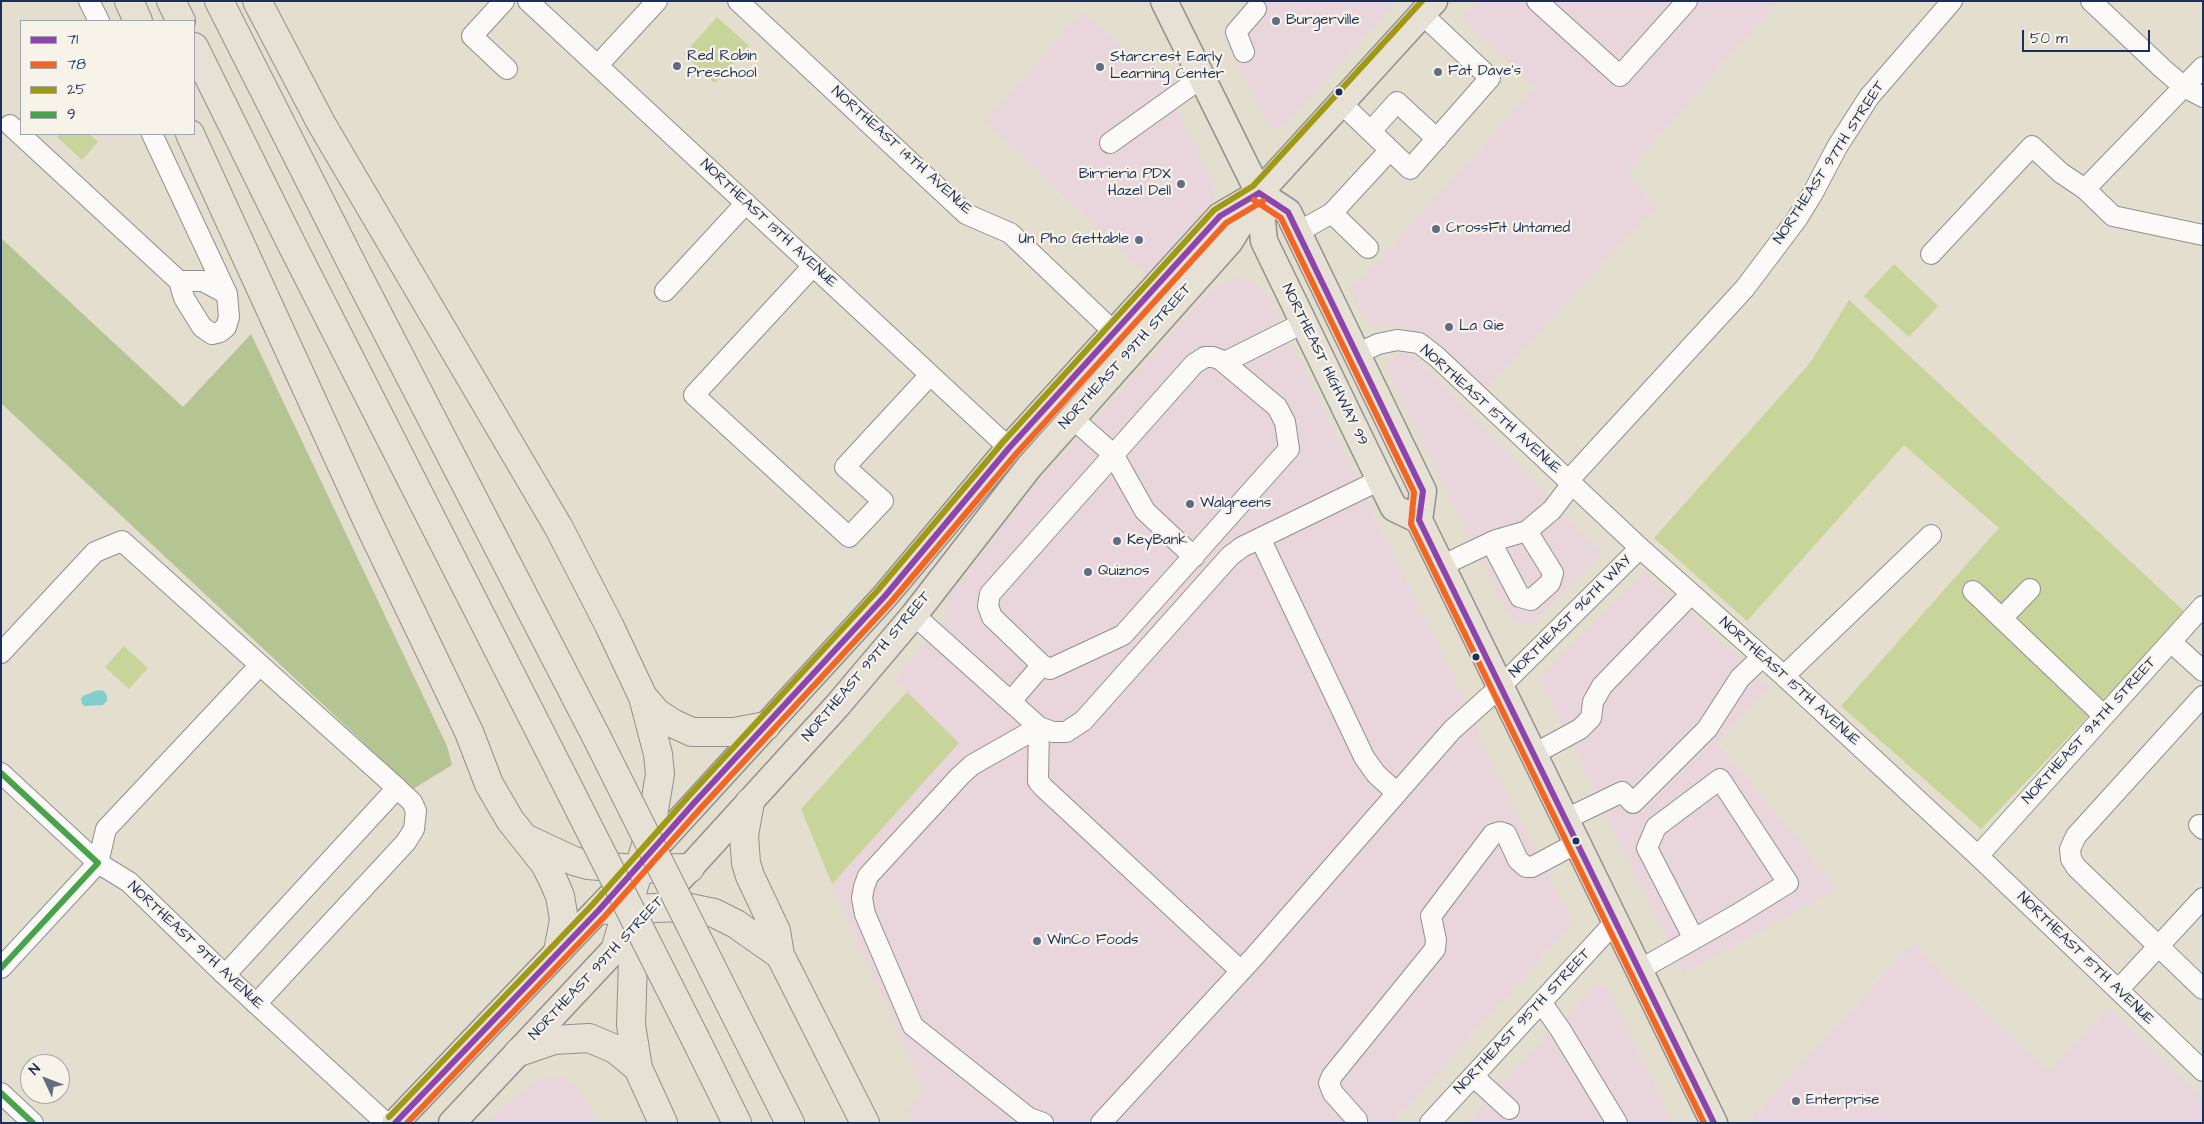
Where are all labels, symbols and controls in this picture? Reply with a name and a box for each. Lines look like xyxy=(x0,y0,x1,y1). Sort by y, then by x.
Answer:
place label: Burgerville xyxy=(1286,12,1360,30)
marker: Burgerville xyxy=(1270,15,1282,27)
legend xyxy=(20,20,195,135)
scale bar xyxy=(2024,20,2152,52)
text: 50 m xyxy=(2030,28,2068,49)
text: 71 xyxy=(67,29,78,50)
place label: Red Robin Preschool xyxy=(687,48,757,83)
place label: Starcrest Early Learning Center xyxy=(1110,49,1224,84)
text: 78 xyxy=(67,54,86,75)
marker: Red Robin Preschool xyxy=(671,60,683,72)
marker: Starcrest Early Learning Center xyxy=(1094,61,1106,73)
place label: Fat Dave's xyxy=(1448,63,1521,81)
marker: Fat Dave's xyxy=(1432,66,1444,78)
street label: NORTHEAST 97TH STREET xyxy=(1770,78,1890,248)
text: 25 xyxy=(67,79,86,100)
street label: NORTHEAST 14TH AVENUE xyxy=(827,83,975,219)
unlabelled marker xyxy=(1334,87,1344,97)
text: 9 xyxy=(67,104,76,125)
street label: NORTHEAST 13TH AVENUE xyxy=(696,156,840,292)
place label: Birrieria PDX Hazel Dell xyxy=(1079,166,1171,201)
marker: Birrieria PDX Hazel Dell xyxy=(1175,178,1187,190)
place label: CrossFit Untamed xyxy=(1446,220,1570,238)
marker: CrossFit Untamed xyxy=(1430,223,1442,235)
place label: Un Pho Gettable xyxy=(1018,231,1129,249)
marker: Un Pho Gettable xyxy=(1133,234,1145,246)
street label: NORTHEAST 99TH STREET xyxy=(1056,280,1196,434)
street label: NORTHEAST HIGHWAY 99 xyxy=(1277,281,1371,449)
place label: La Qie xyxy=(1459,318,1504,336)
marker: La Qie xyxy=(1443,321,1455,333)
street label: NORTHEAST 15TH AVENUE xyxy=(1416,342,1564,478)
place label: Walgreens xyxy=(1200,495,1271,513)
marker: Walgreens xyxy=(1184,498,1196,510)
place label: KeyBank xyxy=(1127,532,1187,550)
marker: KeyBank xyxy=(1111,535,1123,547)
street label: NORTHEAST 96TH WAY xyxy=(1506,552,1636,682)
place label: Quiznos xyxy=(1098,563,1149,581)
marker: Quiznos xyxy=(1082,566,1094,578)
street label: NORTHEAST 99TH STREET xyxy=(799,588,935,746)
street label: NORTHEAST 15TH AVENUE xyxy=(1715,614,1863,750)
unlabelled marker xyxy=(1471,652,1481,662)
street label: NORTHEAST 94TH STREET xyxy=(2019,654,2161,808)
unlabelled marker xyxy=(1571,836,1581,846)
street label: NORTHEAST 9TH AVENUE xyxy=(123,878,267,1014)
street label: NORTHEAST 15TH AVENUE xyxy=(2013,889,2157,1029)
street label: NORTHEAST 99TH STREET xyxy=(526,893,668,1045)
place label: WinCo Foods xyxy=(1047,932,1138,950)
marker: WinCo Foods xyxy=(1031,935,1043,947)
street label: NORTHEAST 95TH STREET xyxy=(1451,945,1595,1099)
north arrow xyxy=(20,1054,70,1104)
text: N xyxy=(24,1059,45,1079)
place label: Enterprise xyxy=(1806,1092,1879,1110)
marker: Enterprise xyxy=(1790,1095,1802,1107)

